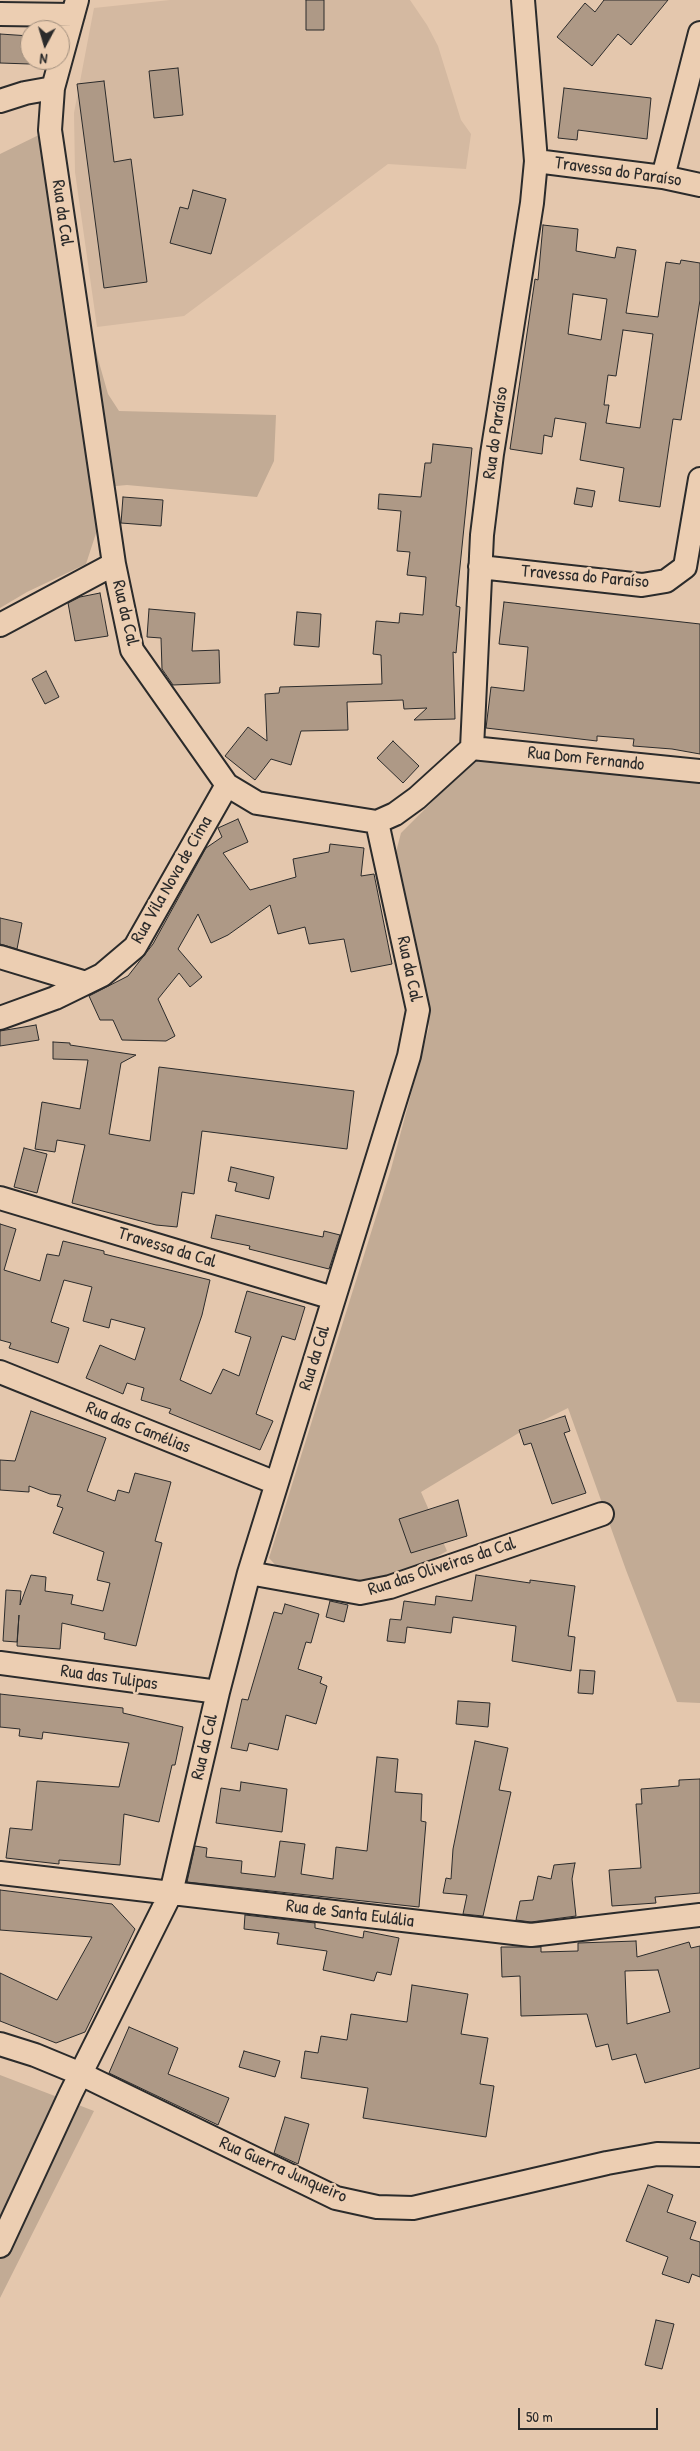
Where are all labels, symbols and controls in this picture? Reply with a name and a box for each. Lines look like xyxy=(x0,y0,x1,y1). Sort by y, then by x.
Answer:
north arrow xyxy=(20,20,70,70)
text: N xyxy=(39,50,48,69)
street label: Travessa do Paraíso xyxy=(553,152,683,192)
street label: Rua da Cal xyxy=(47,179,77,247)
street label: Rua do Paraíso xyxy=(479,386,513,480)
street label: Travessa do Paraíso xyxy=(520,561,650,593)
street label: Rua da Cal xyxy=(107,578,143,648)
street label: Rua Dom Fernando xyxy=(527,742,645,776)
street label: Rua Vila Nova de Cima xyxy=(127,812,217,948)
street label: Rua da Cal xyxy=(392,934,426,1004)
street label: Travessa da Cal xyxy=(115,1223,219,1273)
street label: Rua da Cal xyxy=(295,1323,335,1393)
street label: Rua das Camélias xyxy=(83,1397,193,1459)
street label: Rua das Oliveiras da Cal xyxy=(365,1533,519,1601)
street label: Rua das Tulipas xyxy=(59,1660,159,1696)
street label: Rua da Cal xyxy=(187,1712,223,1782)
street label: Rua de Santa Eulália xyxy=(285,1895,415,1933)
street label: Rua Guerra Junqueiro xyxy=(216,2132,350,2208)
scale bar xyxy=(520,2398,660,2430)
text: 50 m xyxy=(526,2406,553,2427)

